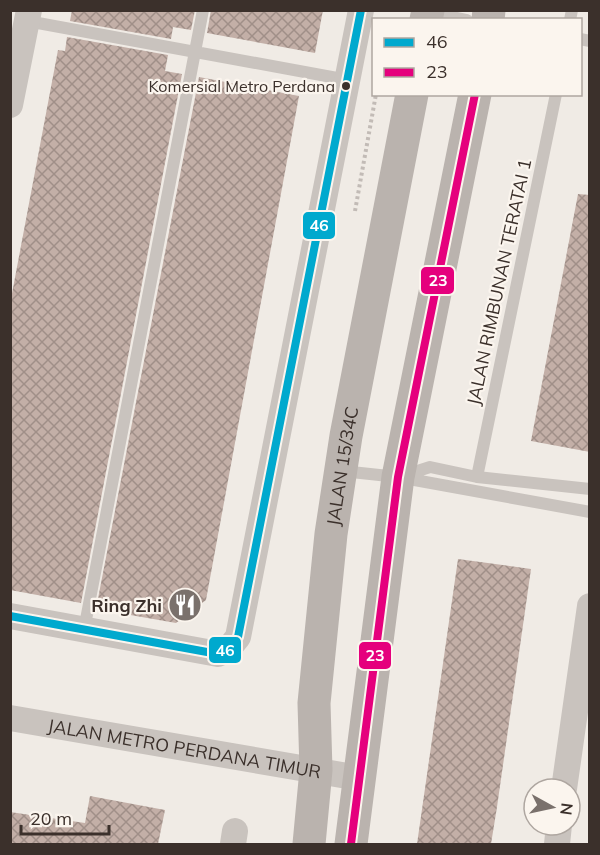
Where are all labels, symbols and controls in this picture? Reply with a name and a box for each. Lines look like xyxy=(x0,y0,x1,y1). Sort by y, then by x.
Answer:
legend xyxy=(372,18,582,96)
text: 46 xyxy=(426,30,448,53)
text: 23 xyxy=(426,60,448,83)
place label: Komersial Metro Perdana xyxy=(148,76,335,96)
marker: Komersial Metro Perdana xyxy=(340,80,352,92)
street label: JALAN RIMBUNAN TERATAI 1 xyxy=(462,157,536,407)
line badge: 46 xyxy=(302,211,336,240)
text: 46 xyxy=(309,215,329,235)
line badge: 23 xyxy=(420,266,455,295)
text: 23 xyxy=(428,270,448,290)
street label: JALAN 15/34C xyxy=(321,404,363,527)
restaurant icon: Ring Zhi xyxy=(167,587,203,623)
place label: Ring Zhi xyxy=(91,594,162,617)
line badge: 46 xyxy=(208,636,242,664)
text: 46 xyxy=(215,640,235,660)
line badge: 23 xyxy=(358,641,392,670)
text: 23 xyxy=(365,645,385,665)
street label: JALAN METRO PERDANA TIMUR xyxy=(46,713,323,783)
north arrow xyxy=(522,777,582,837)
scale bar xyxy=(21,798,110,836)
text: N xyxy=(556,802,578,816)
text: 20 m xyxy=(30,807,72,830)

